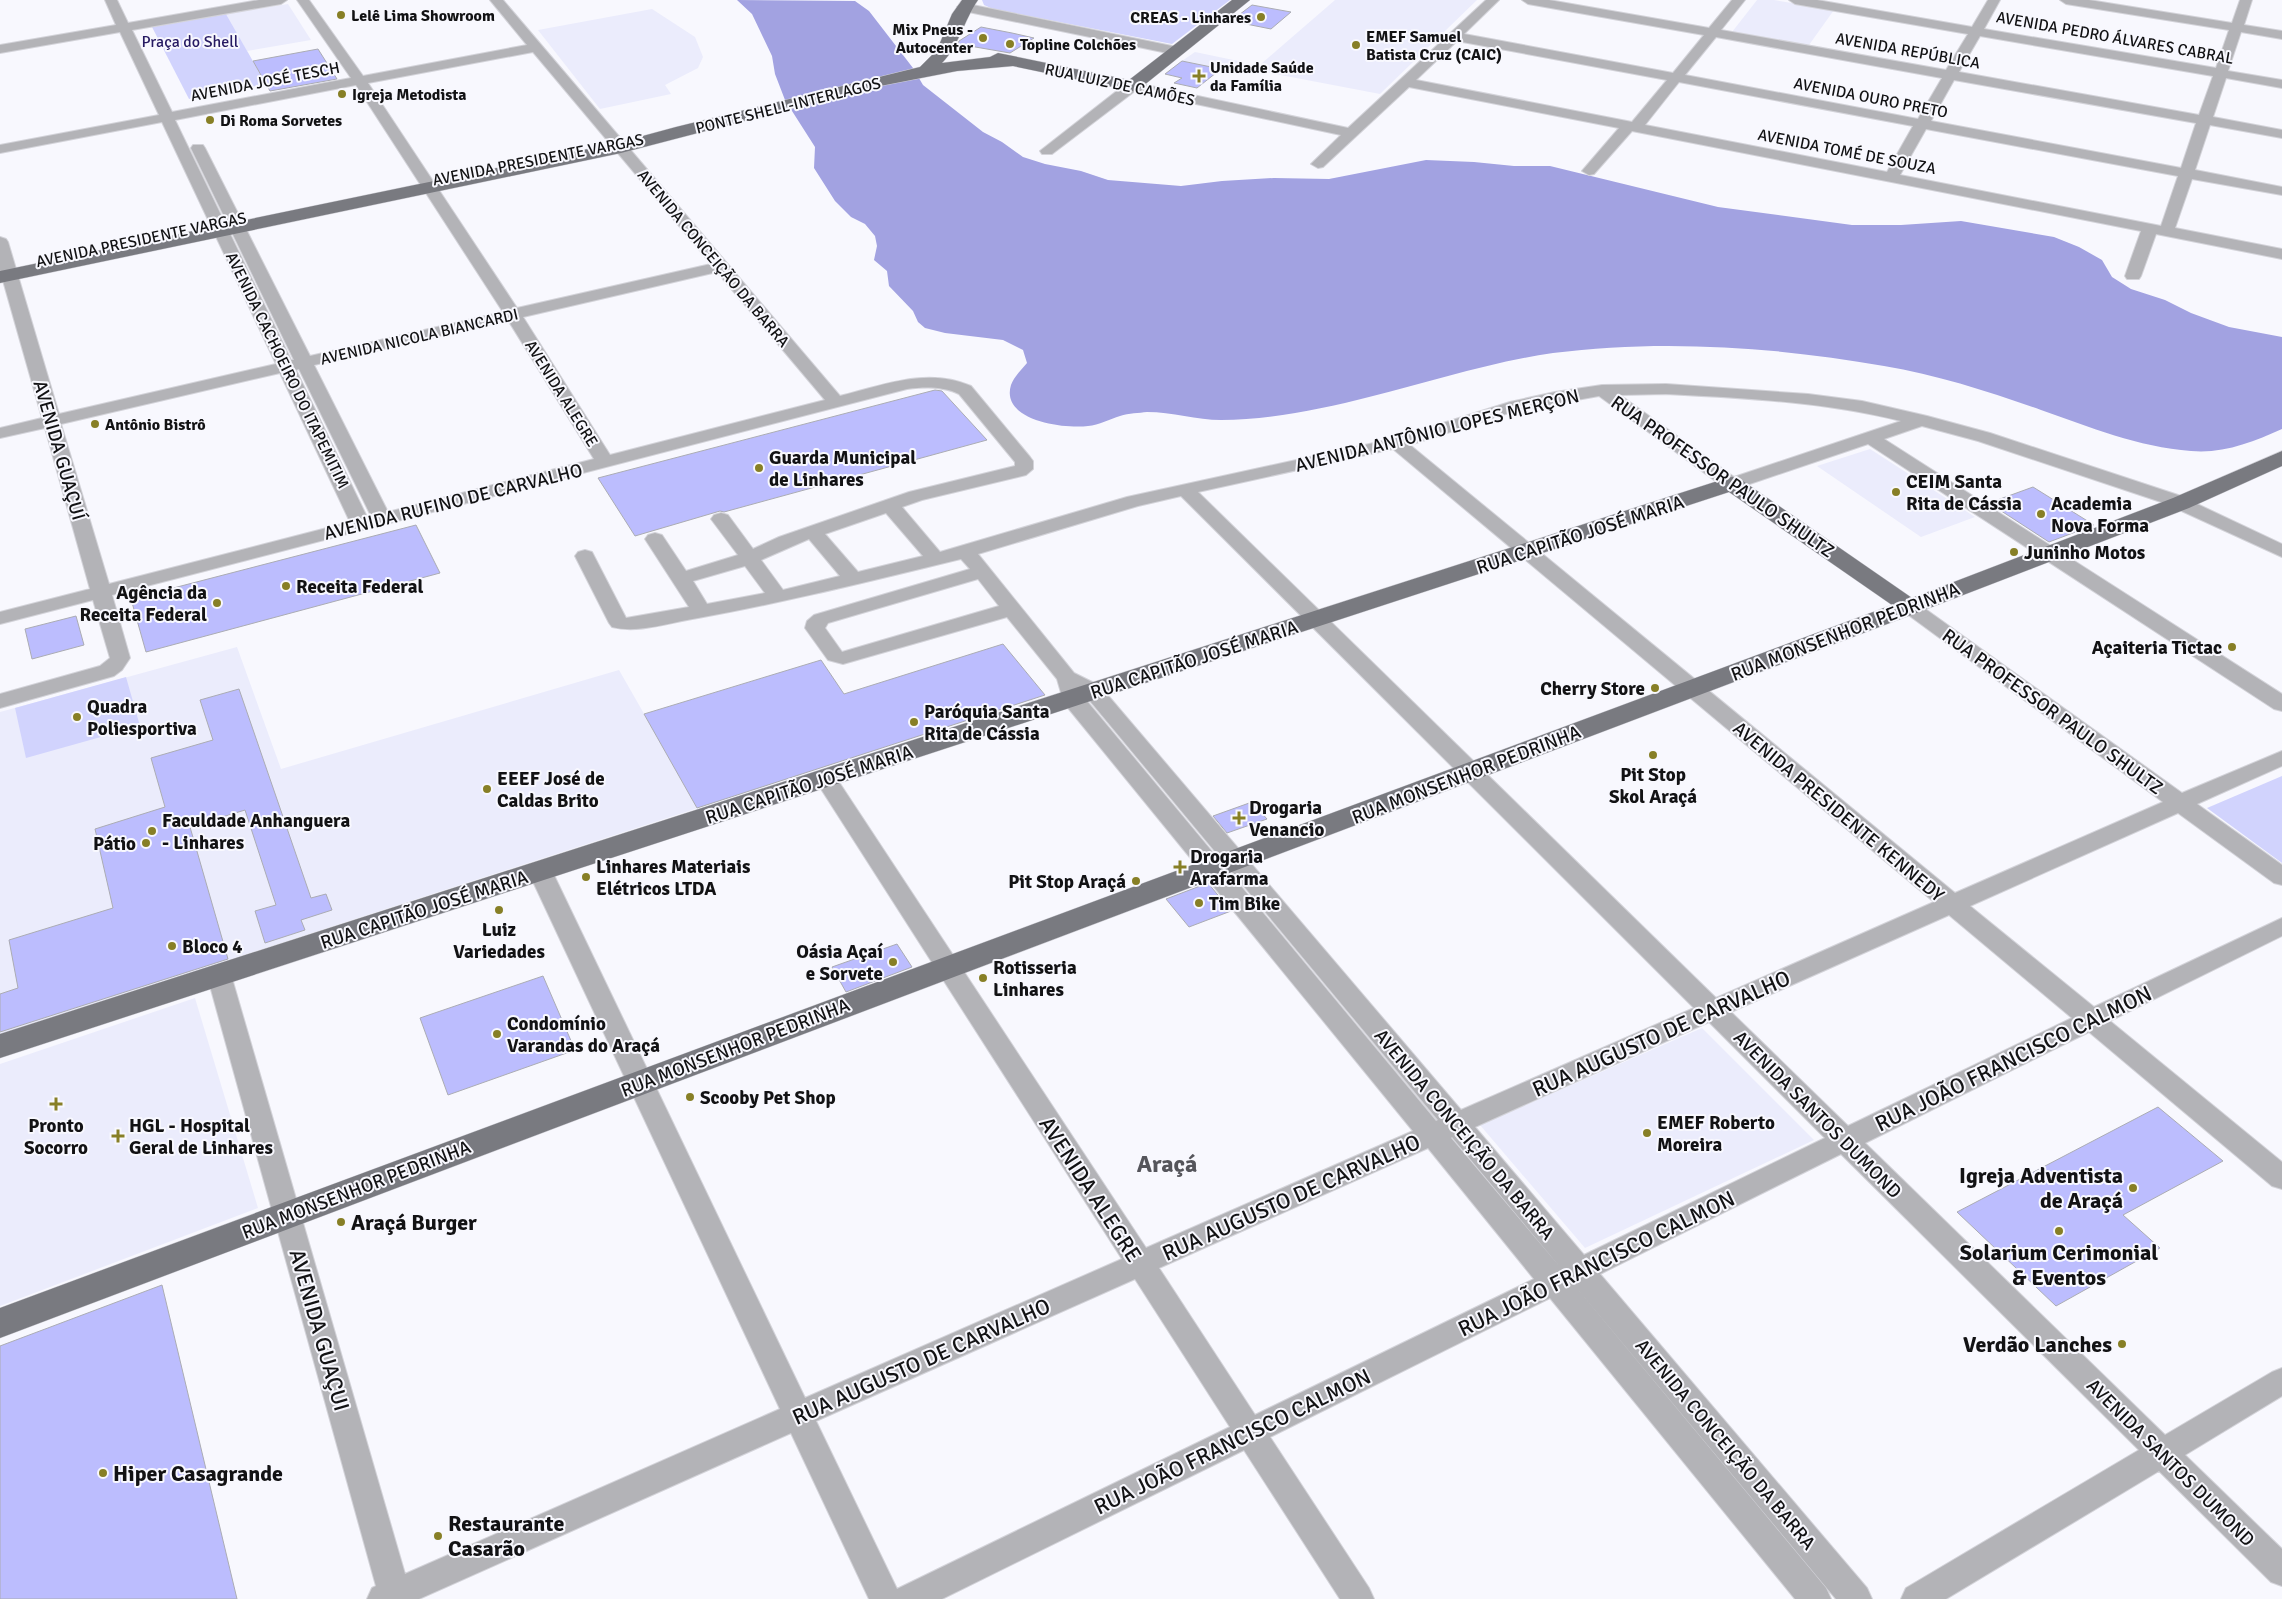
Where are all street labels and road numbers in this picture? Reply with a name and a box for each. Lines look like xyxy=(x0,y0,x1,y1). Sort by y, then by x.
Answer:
street label: AVENIDA PEDRO ÁLVARES CABRAL xyxy=(1995,7,2235,69)
street label: AVENIDA REPÚBLICA xyxy=(1834,28,1982,74)
street label: AVENIDA JOSÉ TESCH xyxy=(189,58,341,106)
street label: RUA LUIZ DE CAMÕES xyxy=(1043,59,1197,111)
street label: PONTE SHELL-INTERLAGOS xyxy=(694,73,883,139)
street label: AVENIDA OURO PRETO xyxy=(1792,73,1950,123)
street label: AVENIDA TOMÉ DE SOUZA xyxy=(1756,125,1938,179)
street label: AVENIDA PRESIDENTE VARGAS xyxy=(431,130,646,190)
street label: AVENIDA CONCEIÇÃO DA BARRA xyxy=(633,166,794,352)
street label: AVENIDA PRESIDENTE VARGAS xyxy=(34,208,248,272)
street label: AVENIDA CACHOEIRO DO ITAPEMITIM xyxy=(221,249,353,492)
street label: AVENIDA NICOLA BIANCARDI xyxy=(318,304,520,369)
street label: AVENIDA ALEGRE xyxy=(520,336,602,451)
street label: AVENIDA GUAÇUÍ xyxy=(28,378,91,523)
street label: AVENIDA ANTÔNIO LOPES MERÇON xyxy=(1293,384,1582,478)
street label: RUA PROFESSOR PAULO SHULTZ xyxy=(1606,390,1839,563)
street label: AVENIDA RUFINO DE CARVALHO xyxy=(321,458,585,546)
street label: RUA CAPITÃO JOSÉ MARIA xyxy=(1473,490,1688,580)
street label: RUA MONSENHOR PEDRINHA xyxy=(1727,577,1964,687)
street label: RUA CAPITÃO JOSÉ MARIA xyxy=(1087,615,1302,705)
street label: RUA PROFESSOR PAULO SHULTZ xyxy=(1937,624,2168,800)
street label: AVENIDA PRESIDENTE KENNEDY xyxy=(1728,716,1949,907)
street label: RUA MONSENHOR PEDRINHA xyxy=(1348,720,1585,830)
street label: RUA CAPITÃO JOSÉ MARIA xyxy=(702,740,917,830)
street label: RUA CAPITÃO JOSÉ MARIA xyxy=(317,865,532,955)
street label: RUA AUGUSTO DE CARVALHO xyxy=(1528,964,1794,1103)
street label: RUA JOÃO FRANCISCO CALMON xyxy=(1870,980,2156,1137)
street label: RUA MONSENHOR PEDRINHA xyxy=(617,993,854,1103)
street label: AVENIDA CONCEIÇÃO DA BARRA xyxy=(1369,1024,1560,1245)
street label: AVENIDA SANTOS DUMOND xyxy=(1728,1026,1906,1204)
street label: AVENIDA ALEGRE xyxy=(1034,1112,1148,1267)
street label: RUA AUGUSTO DE CARVALHO xyxy=(1158,1128,1424,1267)
street label: RUA MONSENHOR PEDRINHA xyxy=(238,1135,475,1245)
street label: RUA JOÃO FRANCISCO CALMON xyxy=(1453,1185,1739,1342)
street label: AVENIDA GUAÇUI xyxy=(284,1246,356,1414)
street label: RUA AUGUSTO DE CARVALHO xyxy=(788,1292,1054,1431)
street label: AVENIDA CONCEIÇÃO DA BARRA xyxy=(1630,1334,1821,1555)
street label: RUA JOÃO FRANCISCO CALMON xyxy=(1089,1363,1375,1520)
street label: AVENIDA SANTOS DUMOND xyxy=(2081,1374,2259,1552)

